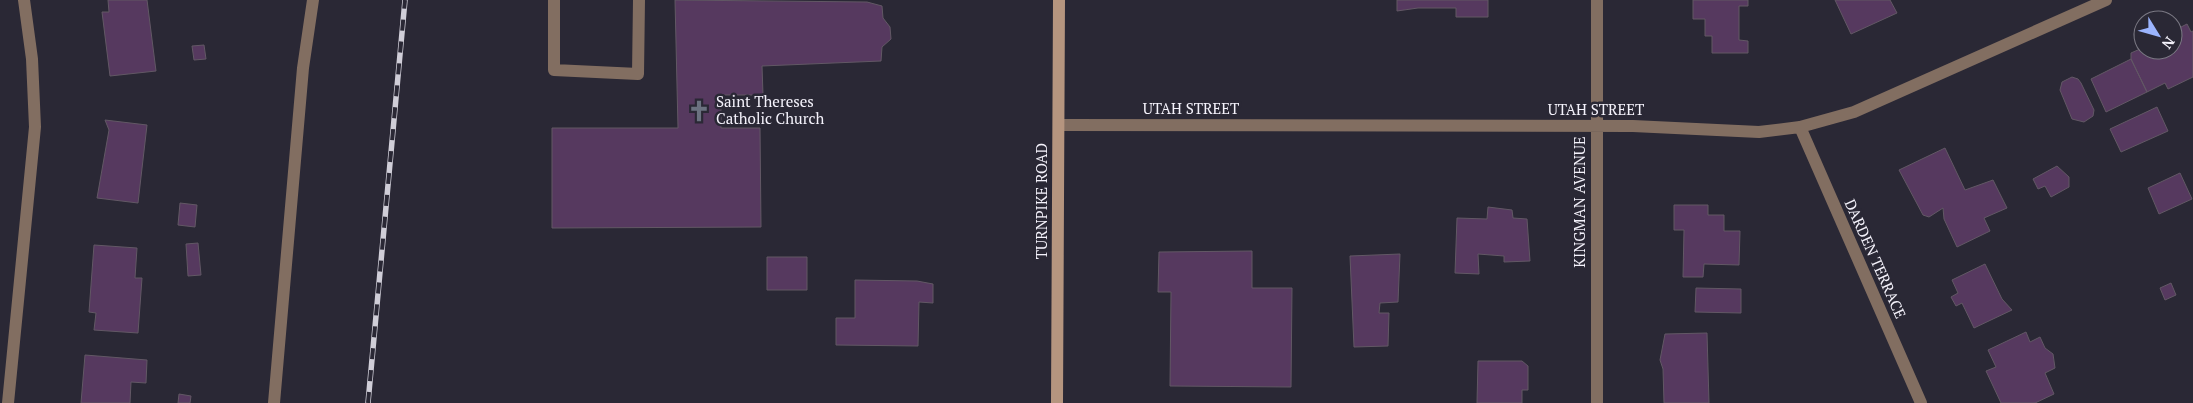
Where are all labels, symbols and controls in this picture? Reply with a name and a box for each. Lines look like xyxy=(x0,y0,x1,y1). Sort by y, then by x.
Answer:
north arrow xyxy=(2133,10,2183,60)
text: N xyxy=(2158,33,2180,53)
place label: Saint Thereses Catholic Church xyxy=(716,91,824,128)
church icon: Saint Thereses Catholic Church xyxy=(686,98,712,124)
street label: UTAH STREET xyxy=(1143,98,1239,118)
street label: UTAH STREET xyxy=(1548,99,1644,119)
street label: KINGMAN AVENUE xyxy=(1569,136,1589,268)
street label: TURNPIKE ROAD xyxy=(1031,143,1051,259)
street label: DARDEN TERRACE xyxy=(1841,196,1911,321)

